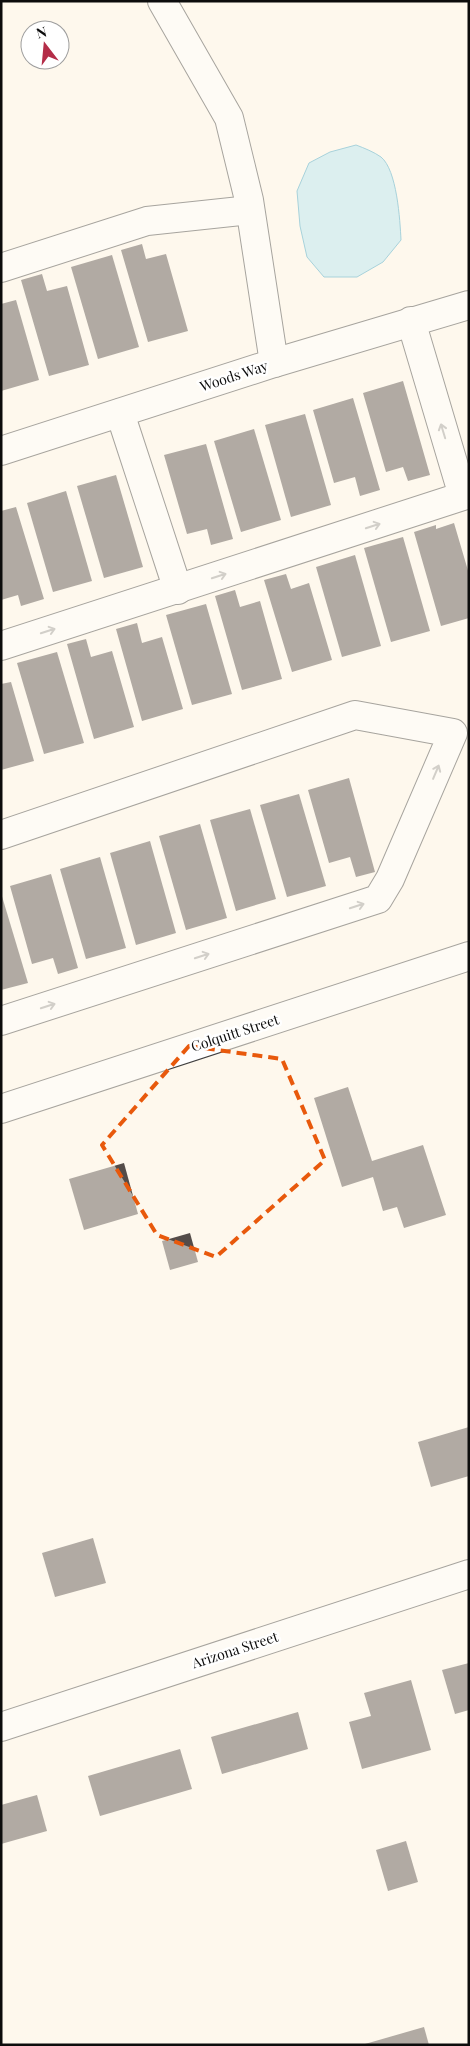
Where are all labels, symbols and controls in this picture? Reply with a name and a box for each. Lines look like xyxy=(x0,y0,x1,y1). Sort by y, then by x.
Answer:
north arrow xyxy=(20,20,70,70)
text: N xyxy=(34,21,49,43)
street label: Woods Way xyxy=(196,356,270,396)
one-way arrow xyxy=(438,423,448,439)
one-way arrow xyxy=(365,520,381,530)
one-way arrow xyxy=(211,571,227,581)
one-way arrow xyxy=(39,626,55,636)
one-way arrow xyxy=(432,765,442,780)
one-way arrow xyxy=(349,901,364,910)
one-way arrow xyxy=(194,951,210,960)
one-way arrow xyxy=(39,1001,55,1010)
street label: Colquitt Street xyxy=(188,1009,282,1056)
street label: Arizona Street xyxy=(188,1626,281,1673)

